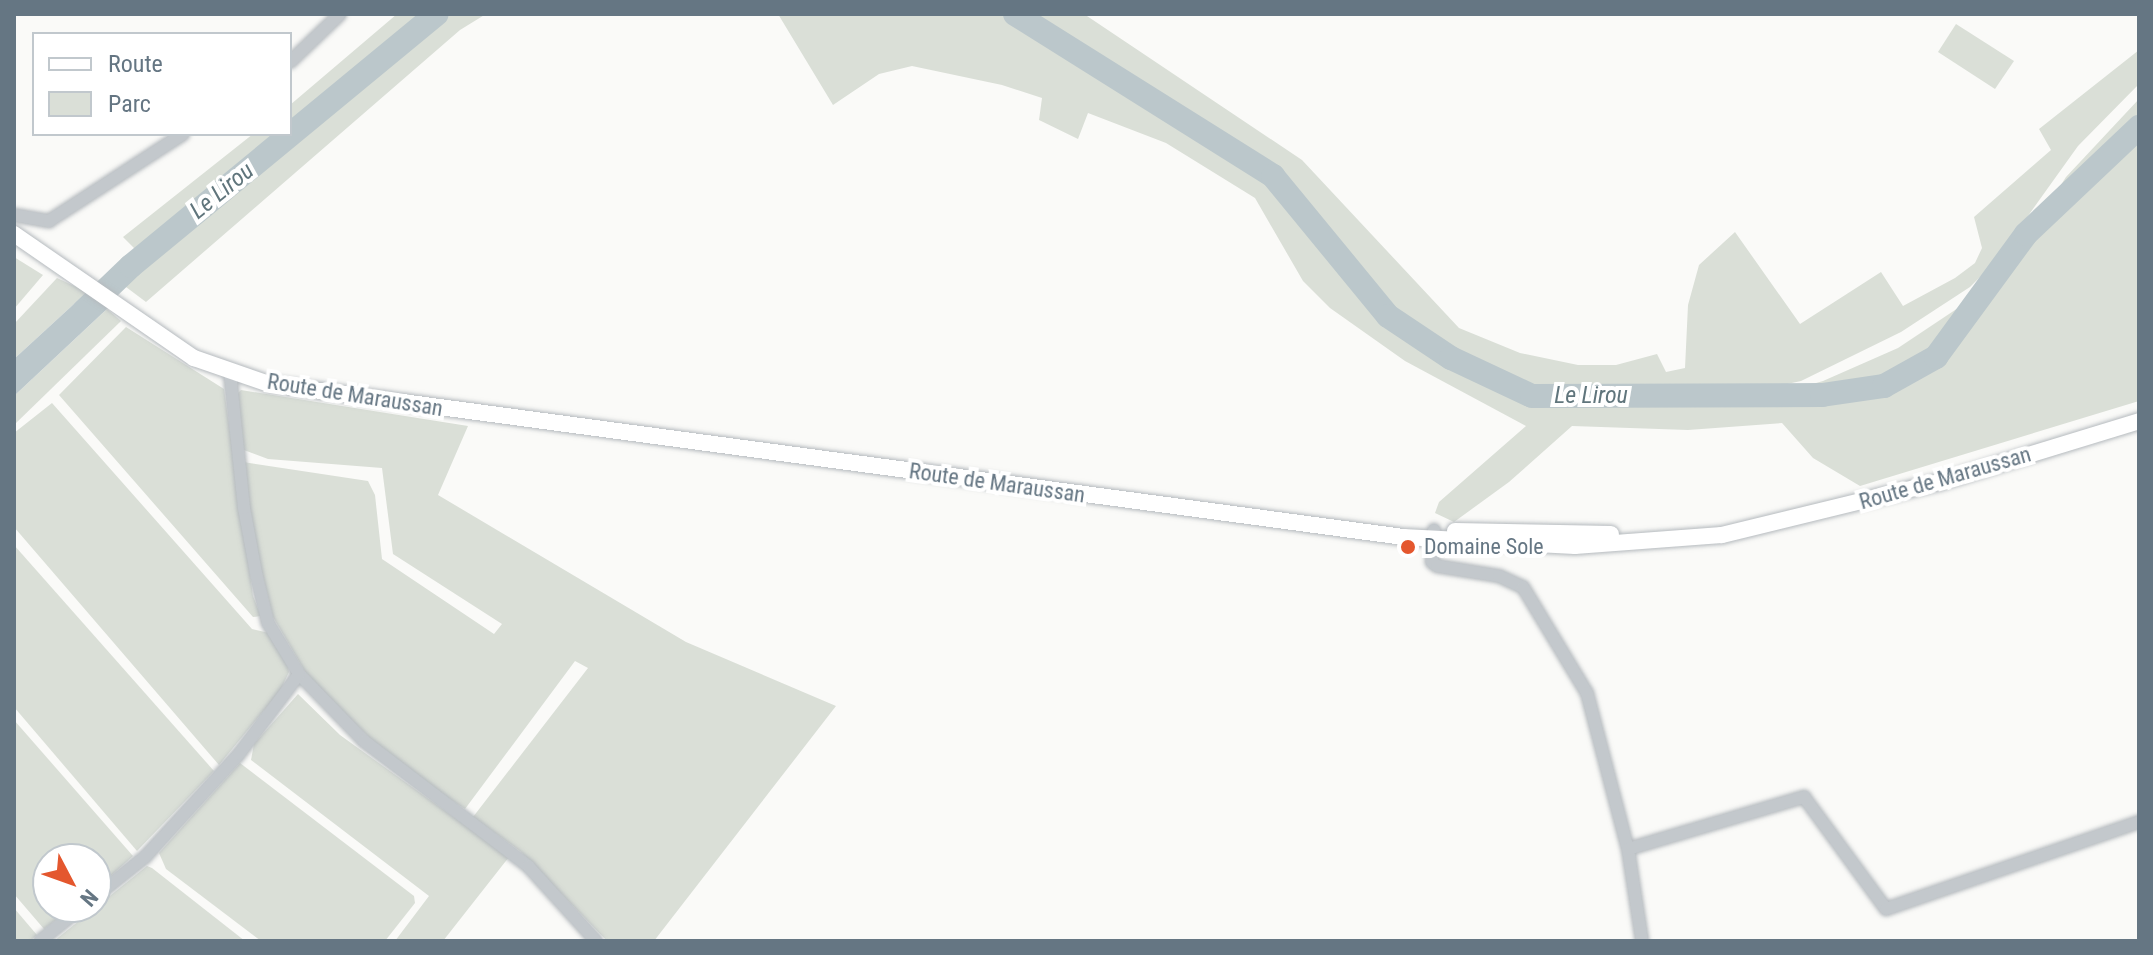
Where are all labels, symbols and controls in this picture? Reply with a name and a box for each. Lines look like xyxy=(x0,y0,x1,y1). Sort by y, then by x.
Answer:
legend xyxy=(32,32,292,136)
text: Route xyxy=(108,50,163,78)
text: Parc xyxy=(108,90,151,118)
water label: Le Lirou xyxy=(184,157,260,225)
street label: Route de Maraussan xyxy=(265,368,445,422)
water label: Le Lirou xyxy=(1554,382,1628,410)
street label: Route de Maraussan xyxy=(1856,441,2034,515)
street label: Route de Maraussan xyxy=(907,458,1087,508)
place label: Domaine Sole xyxy=(1424,534,1544,560)
marker: Domaine Sole xyxy=(1399,538,1417,556)
north arrow xyxy=(32,843,112,923)
text: N xyxy=(75,884,103,911)

